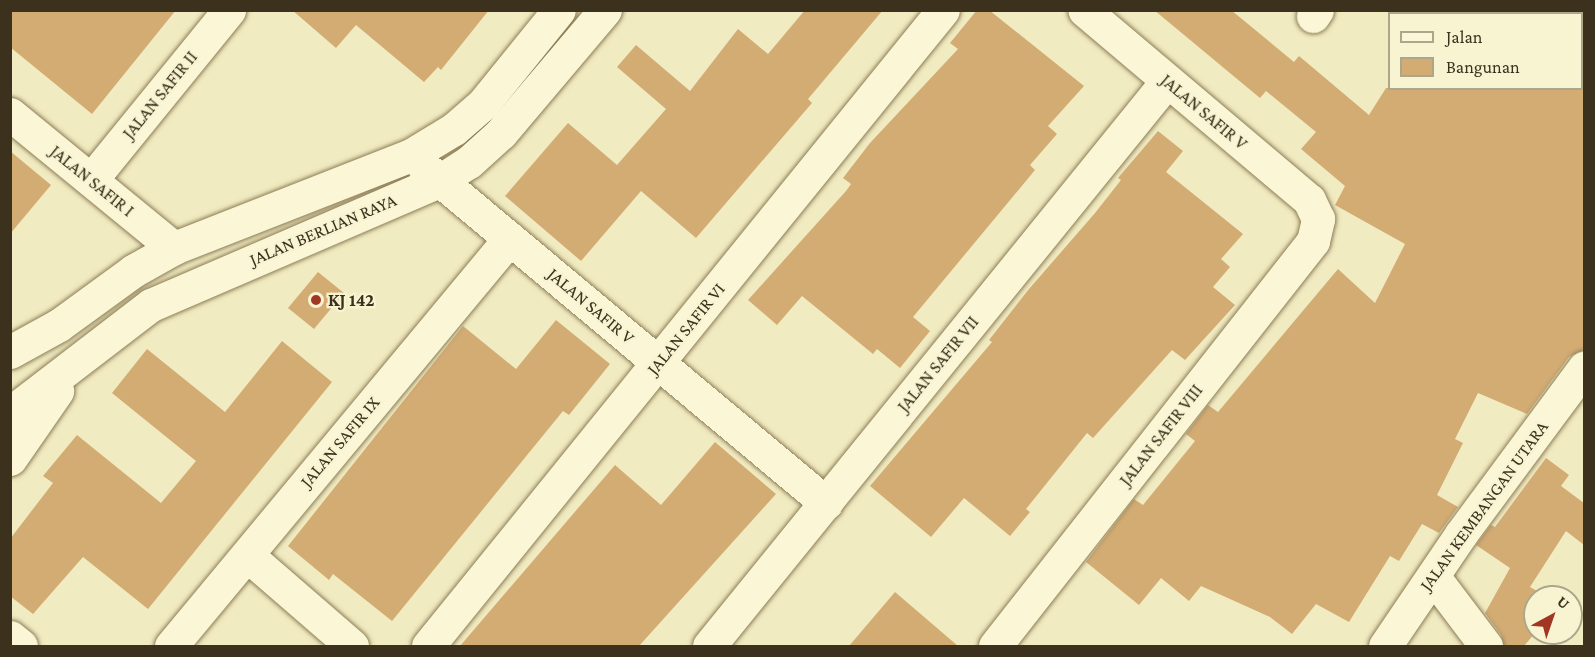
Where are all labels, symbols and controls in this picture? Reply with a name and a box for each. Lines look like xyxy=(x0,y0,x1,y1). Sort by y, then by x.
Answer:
legend xyxy=(1388,12,1583,90)
text: Jalan xyxy=(1446,27,1482,47)
street label: JALAN SAFIR II xyxy=(118,47,202,143)
text: Bangunan xyxy=(1446,57,1520,77)
street label: JALAN SAFIR V xyxy=(1156,69,1252,155)
street label: JALAN SAFIR I xyxy=(46,141,138,221)
street label: JALAN BERLIAN RAYA xyxy=(246,189,400,271)
street label: JALAN SAFIR V xyxy=(543,263,639,349)
street label: JALAN SAFIR VI xyxy=(642,279,730,379)
place label: KJ 142 xyxy=(328,289,374,311)
marker: KJ 142 xyxy=(309,293,323,307)
street label: JALAN SAFIR VII xyxy=(893,312,983,416)
street label: JALAN SAFIR VIII xyxy=(1115,380,1207,490)
street label: JALAN SAFIR IX xyxy=(296,392,384,492)
street label: JALAN KEMBANGAN UTARA xyxy=(1415,417,1553,595)
north arrow xyxy=(1523,585,1583,645)
text: U xyxy=(1554,592,1573,612)

